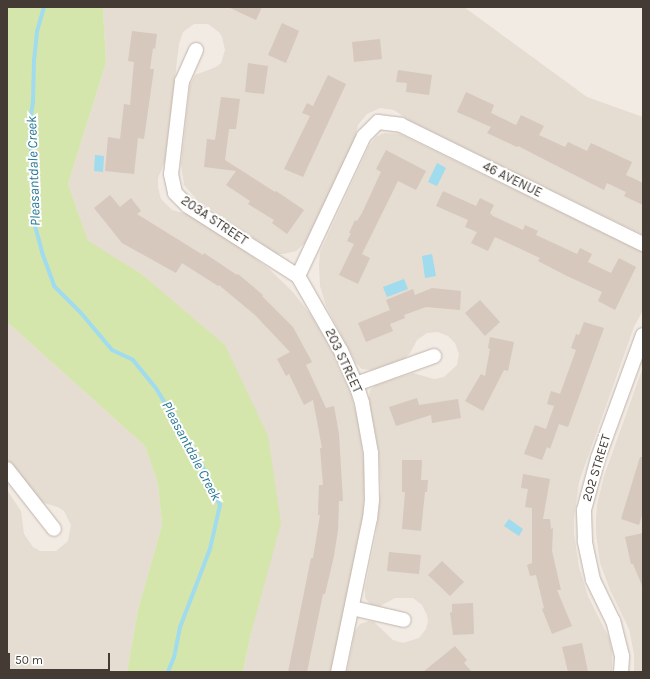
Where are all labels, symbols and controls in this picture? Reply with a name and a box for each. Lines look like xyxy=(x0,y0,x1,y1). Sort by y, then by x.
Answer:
water label: Pleasantdale Creek xyxy=(24,116,44,226)
street label: 46 AVENUE xyxy=(480,159,544,201)
street label: 203A STREET xyxy=(178,193,250,249)
street label: 203 STREET xyxy=(321,326,365,396)
water label: Pleasantdale Creek xyxy=(158,398,224,504)
street label: 202 STREET xyxy=(579,433,615,503)
scale bar xyxy=(10,645,112,671)
text: 50 m xyxy=(15,653,43,667)

